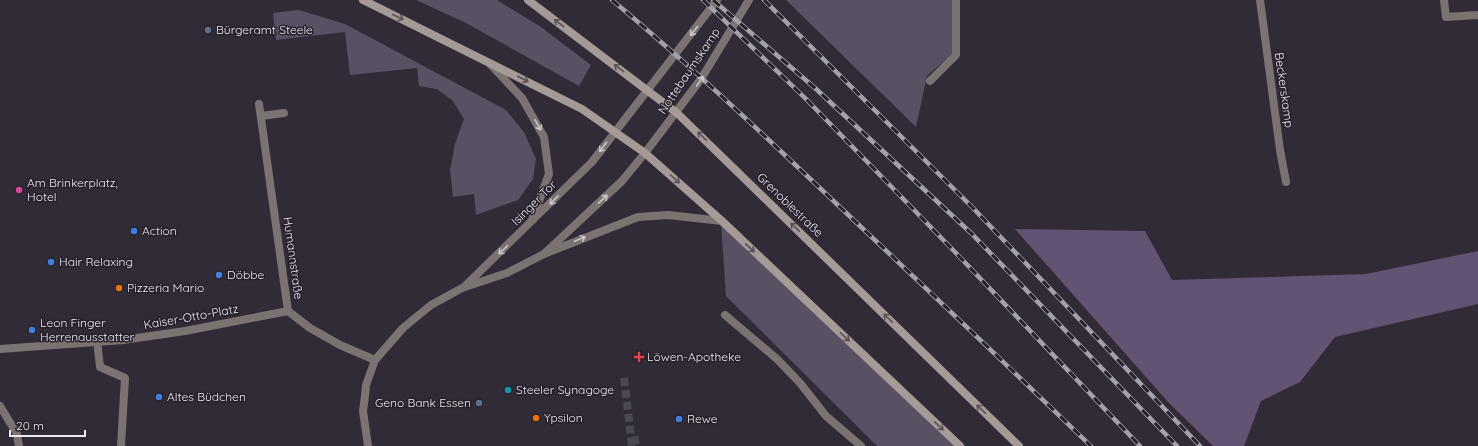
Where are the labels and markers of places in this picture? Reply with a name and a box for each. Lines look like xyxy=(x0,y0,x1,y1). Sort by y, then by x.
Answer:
place label: Bürgeramt Steele xyxy=(216,22,313,37)
marker: Bürgeramt Steele xyxy=(203,25,213,35)
place label: Am Brinkerplatz, Hotel xyxy=(27,175,118,204)
marker: Am Brinkerplatz, Hotel xyxy=(14,185,24,195)
place label: Action xyxy=(142,223,177,238)
marker: Action xyxy=(129,226,139,236)
place label: Hair Relaxing xyxy=(59,254,133,269)
marker: Hair Relaxing xyxy=(46,257,56,267)
place label: Döbbe xyxy=(227,267,264,282)
marker: Döbbe xyxy=(214,270,224,280)
place label: Pizzeria Mario xyxy=(127,280,204,295)
marker: Pizzeria Mario xyxy=(114,283,124,293)
place label: Leon Finger Herrenausstatter xyxy=(40,315,135,344)
marker: Leon Finger Herrenausstatter xyxy=(27,325,37,335)
place label: Löwen-Apotheke xyxy=(647,349,741,364)
marker: Löwen-Apotheke xyxy=(634,352,644,362)
place label: Steeler Synagoge xyxy=(516,382,614,397)
marker: Steeler Synagoge xyxy=(503,385,513,395)
place label: Altes Büdchen xyxy=(167,389,246,404)
marker: Altes Büdchen xyxy=(154,392,164,402)
place label: Geno Bank Essen xyxy=(375,395,471,410)
marker: Geno Bank Essen xyxy=(474,398,484,408)
place label: Ypsilon xyxy=(544,410,583,425)
place label: Rewe xyxy=(687,411,718,426)
marker: Ypsilon xyxy=(531,413,541,423)
marker: Rewe xyxy=(674,414,684,424)

